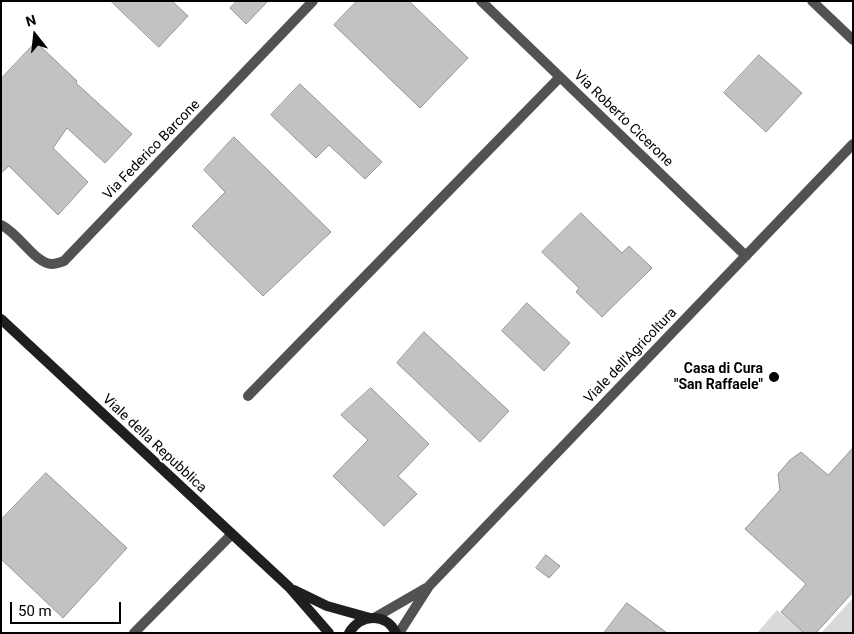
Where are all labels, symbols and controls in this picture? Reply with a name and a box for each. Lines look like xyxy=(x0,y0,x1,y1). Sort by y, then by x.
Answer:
north arrow xyxy=(10,10,60,60)
text: N xyxy=(24,12,38,30)
street label: Via Roberto Cicerone xyxy=(570,67,676,171)
street label: Via Federico Barcone xyxy=(100,97,204,203)
street label: Viale dell'Agricoltura xyxy=(581,305,681,407)
place label: Casa di Cura "San Raffaele" xyxy=(674,361,763,394)
marker: Casa di Cura "San Raffaele" xyxy=(767,370,781,384)
street label: Viale della Repubblica xyxy=(98,391,210,497)
scale bar xyxy=(12,592,124,624)
text: 50 m xyxy=(18,602,52,620)

